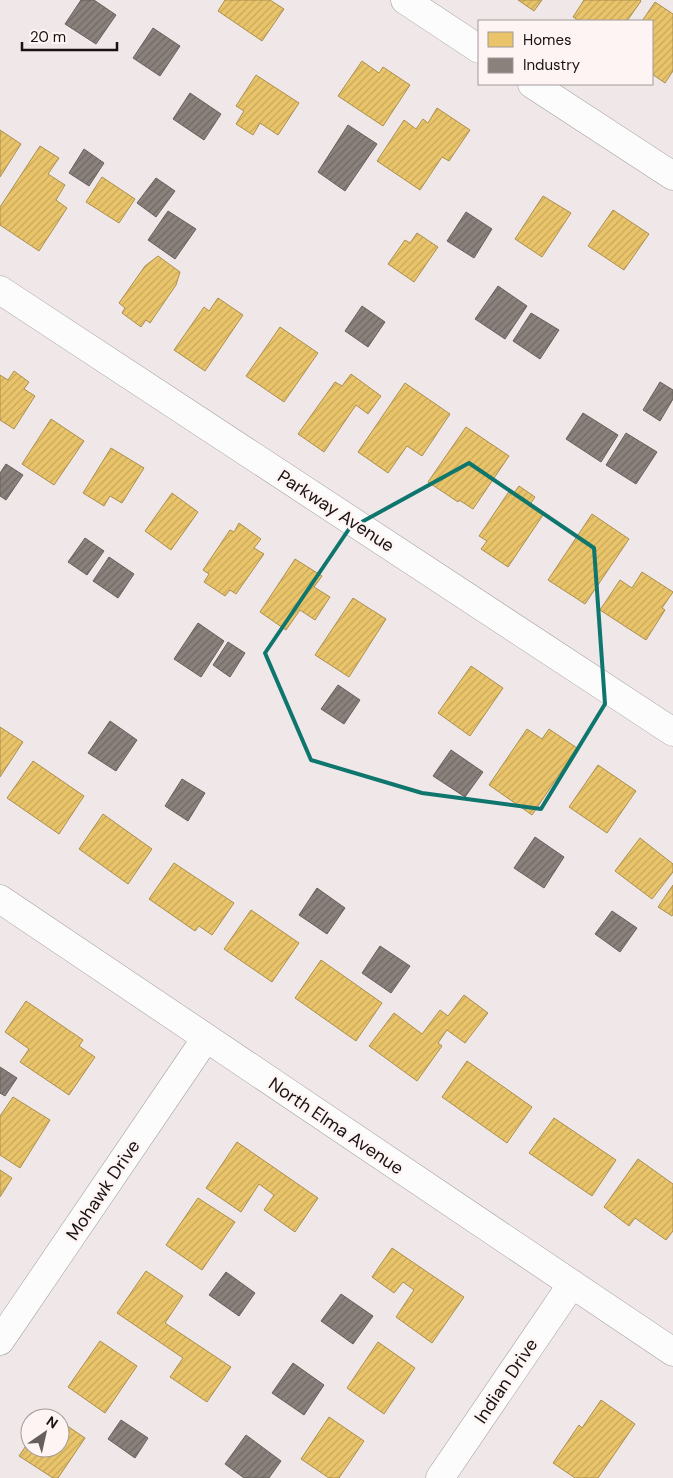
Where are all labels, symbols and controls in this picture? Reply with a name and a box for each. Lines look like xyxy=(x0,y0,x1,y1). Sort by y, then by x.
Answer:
scale bar xyxy=(22,20,118,52)
legend xyxy=(478,20,653,85)
text: 20 m xyxy=(30,27,66,47)
text: Homes xyxy=(523,30,572,50)
text: Industry xyxy=(523,55,581,75)
street label: Parkway Avenue xyxy=(273,464,399,558)
street label: North Elma Avenue xyxy=(264,1072,408,1180)
street label: Mohawk Drive xyxy=(61,1135,145,1245)
street label: Indian Drive xyxy=(469,1334,543,1428)
north arrow xyxy=(20,1408,70,1458)
text: N xyxy=(43,1412,62,1433)

